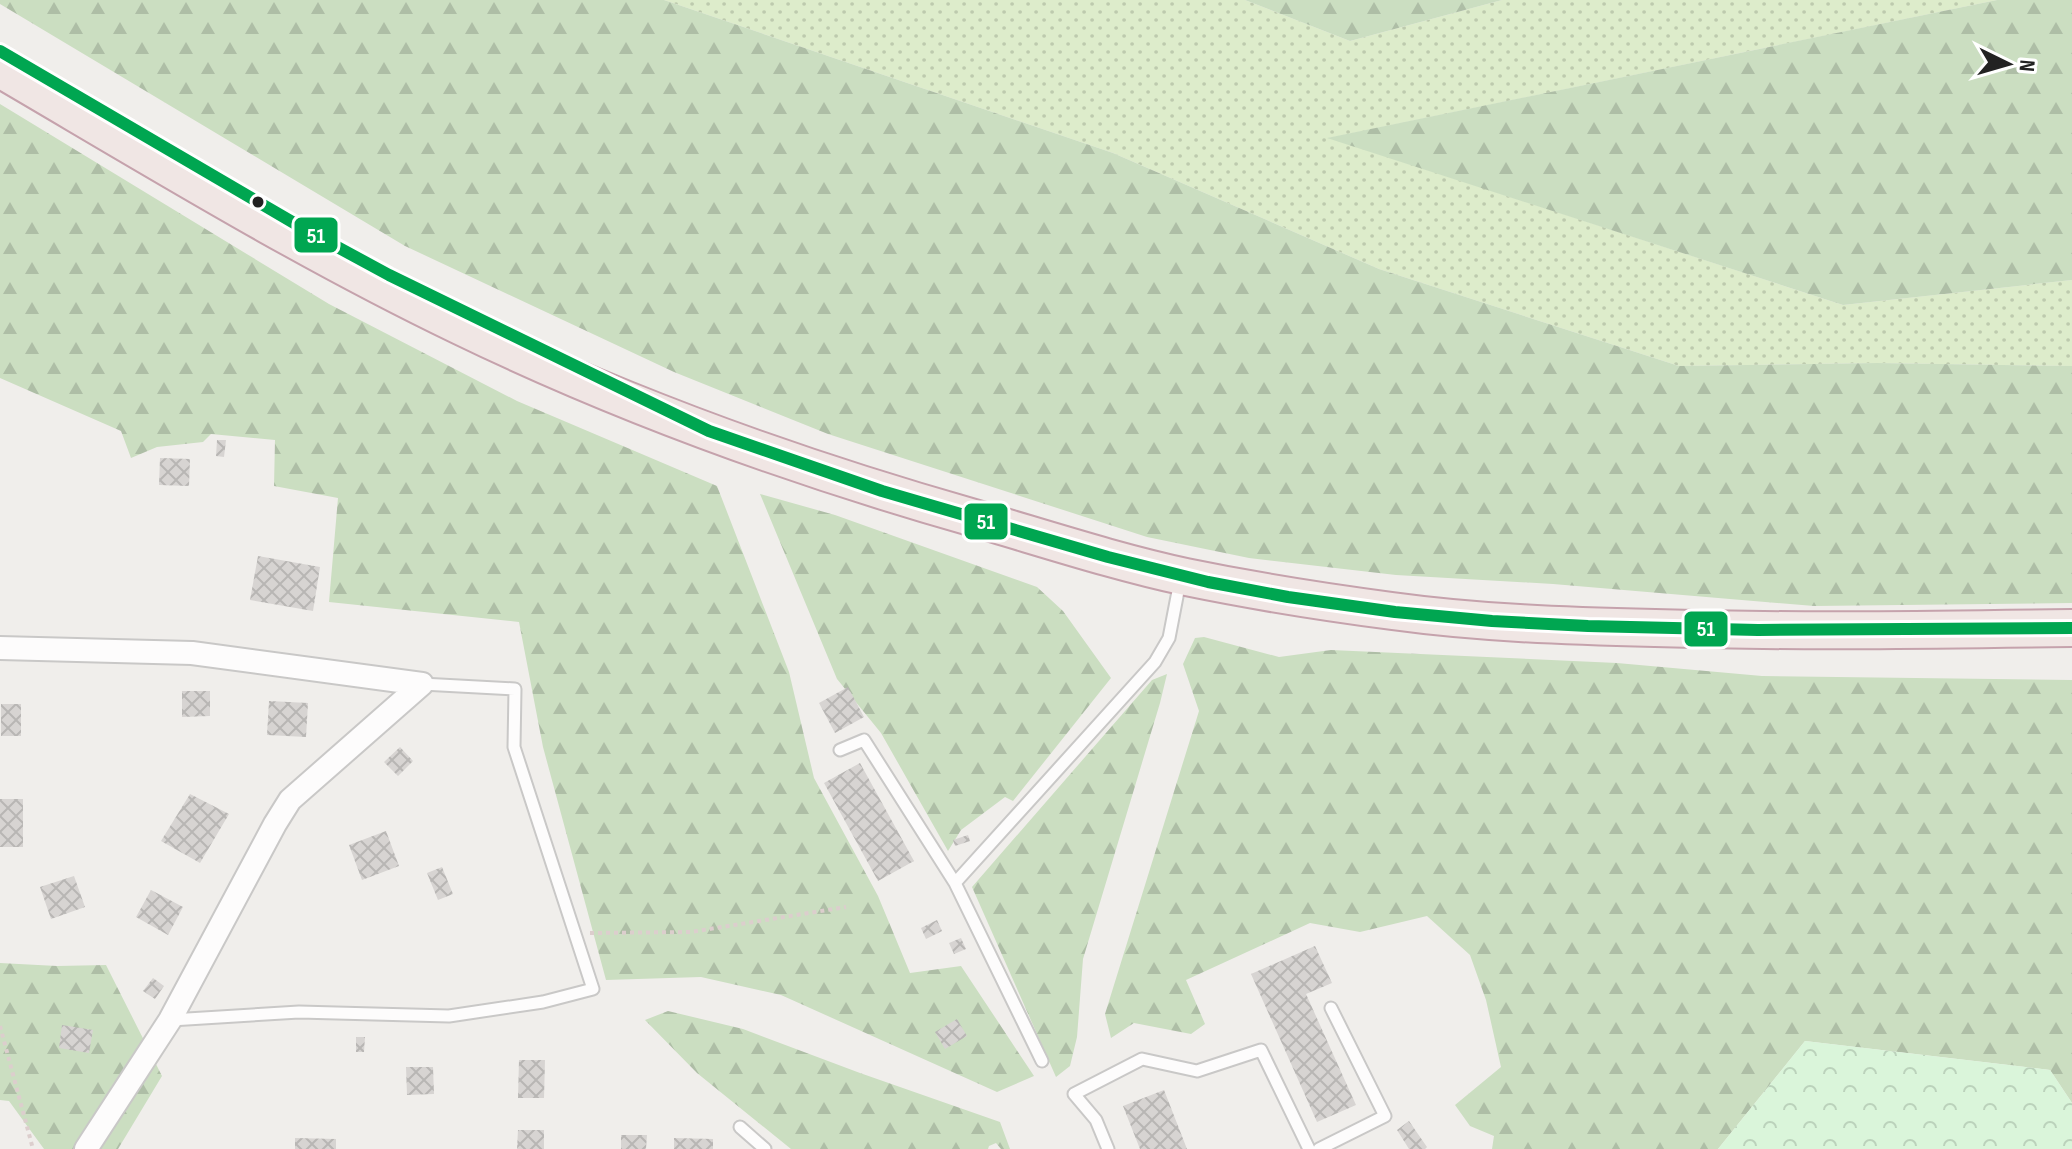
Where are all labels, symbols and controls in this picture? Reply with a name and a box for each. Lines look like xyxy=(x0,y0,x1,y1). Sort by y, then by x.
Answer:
north arrow xyxy=(1968,24,2048,104)
text: N xyxy=(2012,59,2040,73)
unlabelled marker xyxy=(250,194,266,210)
line badge: 51 xyxy=(293,216,339,254)
text: 51 xyxy=(307,223,326,250)
line badge: 51 xyxy=(963,502,1009,541)
text: 51 xyxy=(977,509,996,536)
line badge: 51 xyxy=(1683,610,1729,648)
text: 51 xyxy=(1697,616,1716,643)

